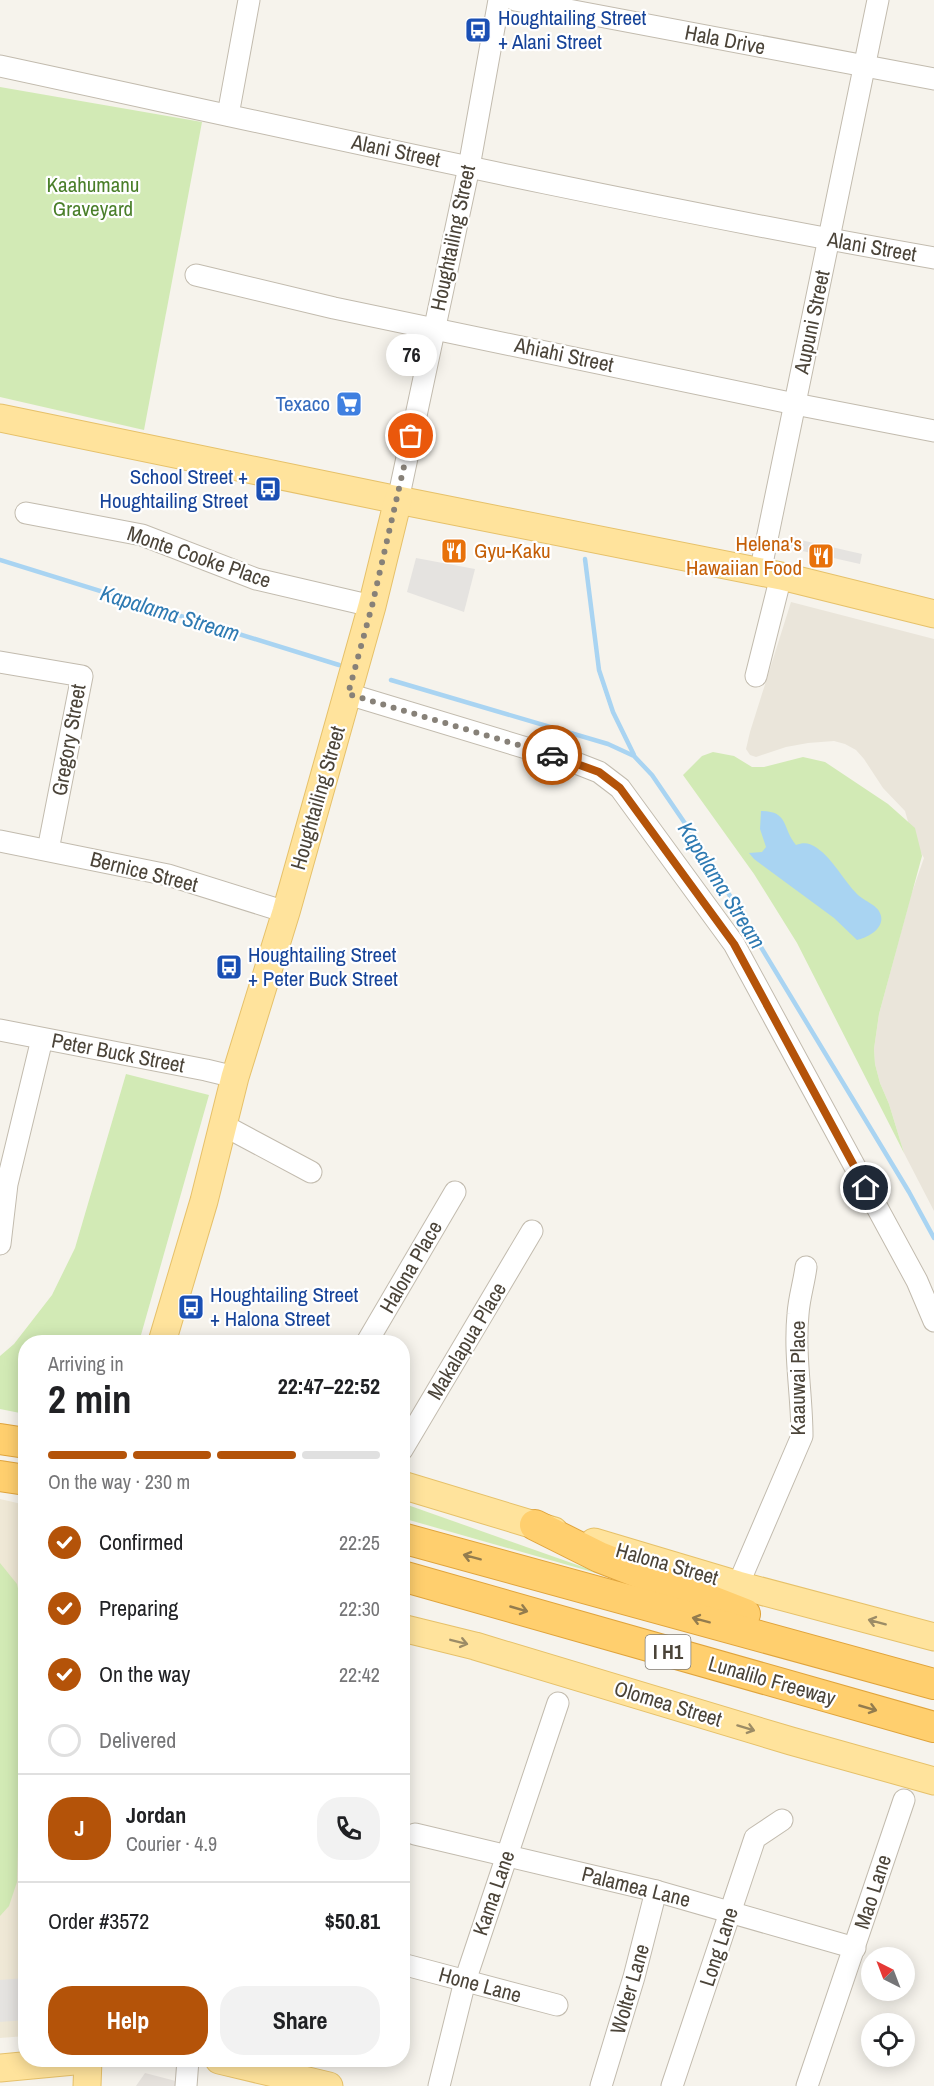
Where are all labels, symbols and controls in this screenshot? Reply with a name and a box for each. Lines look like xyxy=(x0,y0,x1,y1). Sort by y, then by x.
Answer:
place label: Houghtailing Street + Alani Street xyxy=(498,3,647,56)
bus stop icon: Houghtailing Street + Alani Street xyxy=(463,15,493,45)
street label: Hala Drive xyxy=(682,18,768,62)
street label: Alani Street xyxy=(348,127,443,174)
street label: Houghtailing Street xyxy=(423,162,482,313)
park label: Kaahumanu Graveyard xyxy=(47,170,139,223)
street label: Alani Street xyxy=(824,224,919,269)
street label: Aupuni Street xyxy=(786,267,837,377)
street label: Ahiahi Street xyxy=(511,330,616,379)
callout: 76 xyxy=(386,334,436,376)
text: 76 xyxy=(402,341,421,368)
place label: Texaco xyxy=(275,389,330,418)
supermarket icon: Texaco xyxy=(334,389,364,419)
pin xyxy=(385,410,436,461)
icon: bag xyxy=(394,419,427,452)
place label: School Street + Houghtailing Street xyxy=(100,462,248,515)
bus stop icon: School Street + Houghtailing Street xyxy=(253,474,283,504)
street label: Monte Cooke Place xyxy=(123,518,275,595)
place label: Helena's Hawaiian Food xyxy=(686,529,802,582)
restaurant icon: Gyu-Kaku xyxy=(439,536,469,566)
place label: Gyu-Kaku xyxy=(474,536,551,565)
restaurant icon: Helena's Hawaiian Food xyxy=(806,541,836,571)
water label: Kapalama Stream xyxy=(97,578,243,648)
street label: Gregory Street xyxy=(44,682,93,798)
street label: Houghtailing Street xyxy=(283,722,352,873)
courier xyxy=(522,725,582,785)
icon: car xyxy=(536,739,569,772)
water label: Kapalama Stream xyxy=(671,816,773,954)
street label: Bernice Street xyxy=(87,844,201,899)
place label: Houghtailing Street + Peter Buck Street xyxy=(248,940,398,993)
bus stop icon: Houghtailing Street + Peter Buck Street xyxy=(214,952,244,982)
street label: Peter Buck Street xyxy=(49,1025,187,1080)
pin xyxy=(840,1162,891,1213)
icon: home xyxy=(849,1171,882,1204)
street label: Halona Place xyxy=(372,1215,449,1318)
street label: Makalapua Place xyxy=(420,1277,513,1405)
place label: Houghtailing Street + Halona Street xyxy=(210,1280,359,1333)
bus stop icon: Houghtailing Street + Halona Street xyxy=(176,1292,206,1322)
street label: Kaauwai Place xyxy=(783,1321,812,1435)
text: Arriving in xyxy=(48,1350,124,1377)
text: 22:47–22:52 xyxy=(278,1371,380,1401)
text: 2 min xyxy=(48,1373,132,1425)
text: On the way · 230 m xyxy=(48,1468,190,1495)
icon: check xyxy=(48,1526,81,1559)
text: Confirmed xyxy=(99,1527,183,1557)
text: 22:25 xyxy=(339,1529,380,1556)
street label: Halona Street xyxy=(613,1535,722,1592)
one-way arrow xyxy=(463,1551,482,1562)
icon: check xyxy=(48,1592,81,1625)
text: Preparing xyxy=(99,1593,178,1623)
text: 22:30 xyxy=(339,1595,380,1622)
one-way arrow xyxy=(509,1604,528,1616)
one-way arrow xyxy=(691,1614,710,1625)
one-way arrow xyxy=(868,1616,887,1627)
road number: I H1 xyxy=(646,1635,690,1669)
one-way arrow xyxy=(449,1637,468,1649)
street label: Lunalilo Freeway xyxy=(705,1649,840,1713)
icon: check xyxy=(48,1658,81,1691)
text: On the way xyxy=(99,1659,190,1689)
text: 22:42 xyxy=(339,1661,380,1688)
street label: Olomea Street xyxy=(611,1673,726,1734)
one-way arrow xyxy=(858,1703,877,1714)
one-way arrow xyxy=(736,1723,755,1734)
text: Delivered xyxy=(99,1725,176,1755)
button: phone xyxy=(317,1797,380,1860)
text: Jordan xyxy=(126,1800,186,1830)
text: J xyxy=(74,1813,85,1843)
text: Courier · 4.9 xyxy=(126,1830,217,1857)
street label: Kama Lane xyxy=(465,1846,522,1939)
street label: Mao Lane xyxy=(847,1851,898,1933)
street label: Palamea Lane xyxy=(579,1859,694,1914)
street label: Long Lane xyxy=(692,1904,745,1990)
text: Order #3572 xyxy=(48,1906,149,1936)
text: $50.81 xyxy=(325,1906,380,1936)
street label: Wolter Lane xyxy=(603,1940,656,2037)
north arrow xyxy=(861,1947,915,2001)
map controls xyxy=(861,1947,915,2067)
street label: Hone Lane xyxy=(436,1960,525,2009)
button: Help xyxy=(48,1986,208,2055)
button: Share xyxy=(220,1986,380,2055)
button: locate xyxy=(861,2013,915,2067)

